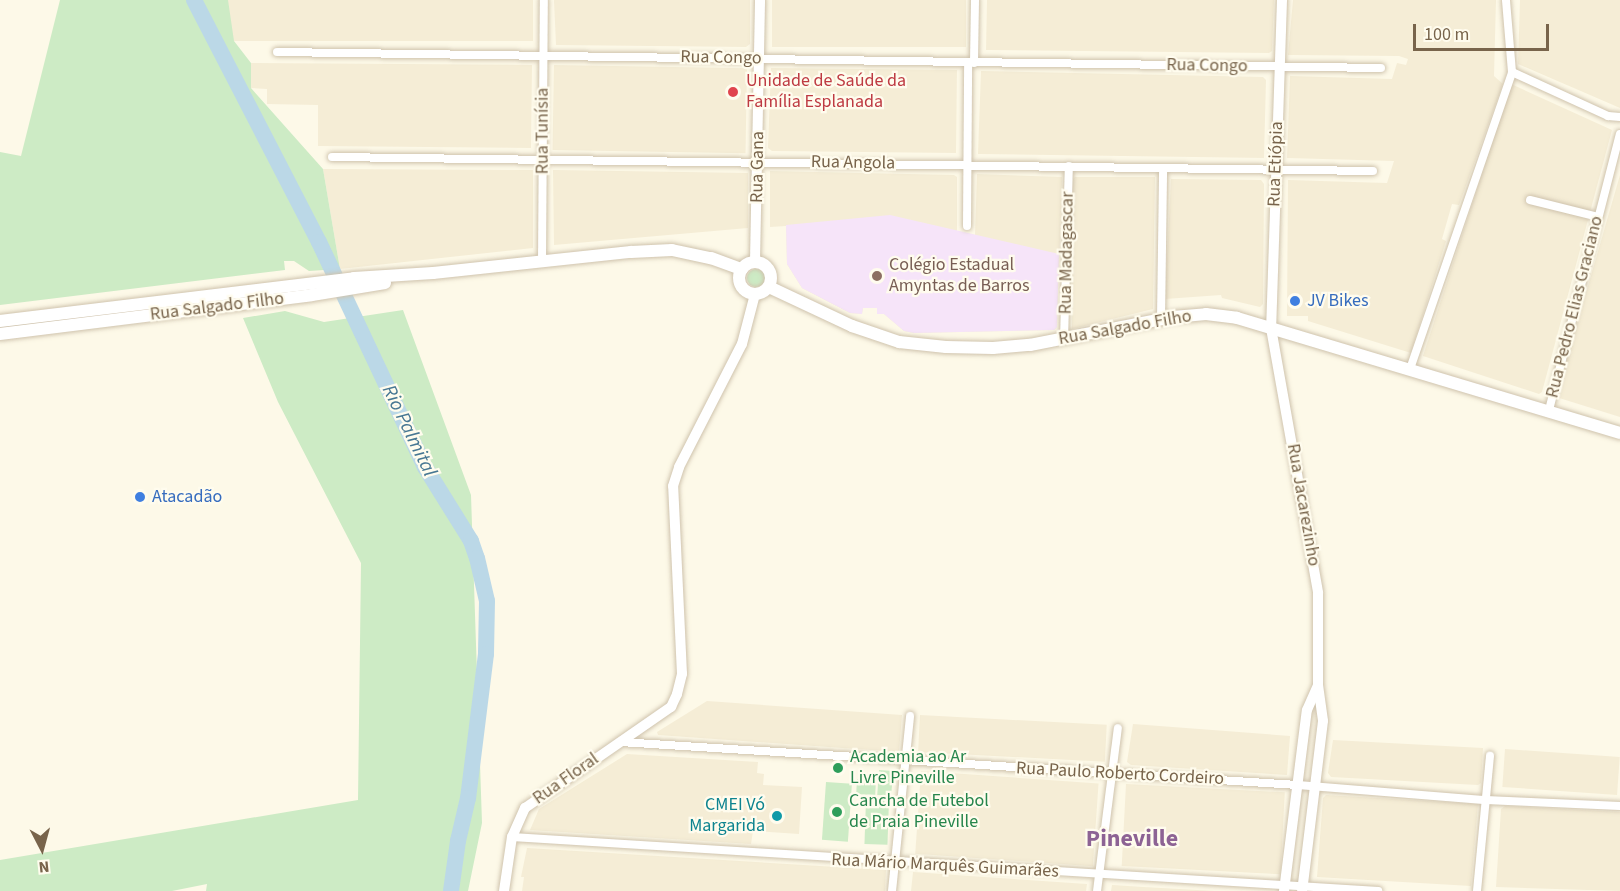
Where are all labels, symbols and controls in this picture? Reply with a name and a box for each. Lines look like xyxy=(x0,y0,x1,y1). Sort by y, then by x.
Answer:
scale bar xyxy=(1416,12,1552,50)
text: 100 m xyxy=(1424,22,1469,47)
street label: Rua Congo xyxy=(680,46,762,70)
street label: Rua Congo xyxy=(1166,54,1248,78)
place label: Unidade de Saúde da Família Esplanada xyxy=(746,71,906,113)
marker: Unidade de Saúde da Família Esplanada xyxy=(724,83,742,101)
street label: Rua Tunísia xyxy=(532,88,554,174)
street label: Rua Etiópia xyxy=(1264,121,1288,207)
street label: Rua Gana xyxy=(747,131,769,203)
street label: Rua Angola xyxy=(811,151,895,175)
street label: Rua Madagascar xyxy=(1055,191,1079,315)
street label: Rua Pedro Elias Graciano xyxy=(1542,214,1608,400)
place label: Colégio Estadual Amyntas de Barros xyxy=(889,255,1030,298)
marker: Colégio Estadual Amyntas de Barros xyxy=(870,269,884,283)
street label: Rua Salgado Filho xyxy=(149,288,285,326)
place label: JV Bikes xyxy=(1307,290,1369,312)
marker: JV Bikes xyxy=(1288,294,1302,308)
street label: Rua Salgado Filho xyxy=(1057,306,1193,350)
water label: Rio Palmital xyxy=(376,381,442,481)
street label: Rua Jacarezinho xyxy=(1282,442,1324,568)
place label: Atacadão xyxy=(152,486,222,508)
marker: Atacadão xyxy=(133,490,147,504)
place label: Academia ao Ar Livre Pineville xyxy=(850,747,966,789)
street label: Rua Floral xyxy=(529,749,603,809)
street label: Rua Paulo Roberto Cordeiro xyxy=(1015,758,1225,790)
marker: Academia ao Ar Livre Pineville xyxy=(831,761,845,775)
place label: Cancha de Futebol de Praia Pineville xyxy=(849,791,989,834)
place label: CMEI Vó Margarida xyxy=(689,795,765,838)
marker: Cancha de Futebol de Praia Pineville xyxy=(830,805,844,819)
marker: CMEI Vó Margarida xyxy=(770,809,784,823)
north arrow xyxy=(12,819,72,879)
district label: Pineville xyxy=(1086,825,1178,853)
street label: Rua Mário Marquês Guimarães xyxy=(831,849,1059,883)
text: N xyxy=(37,855,50,878)

